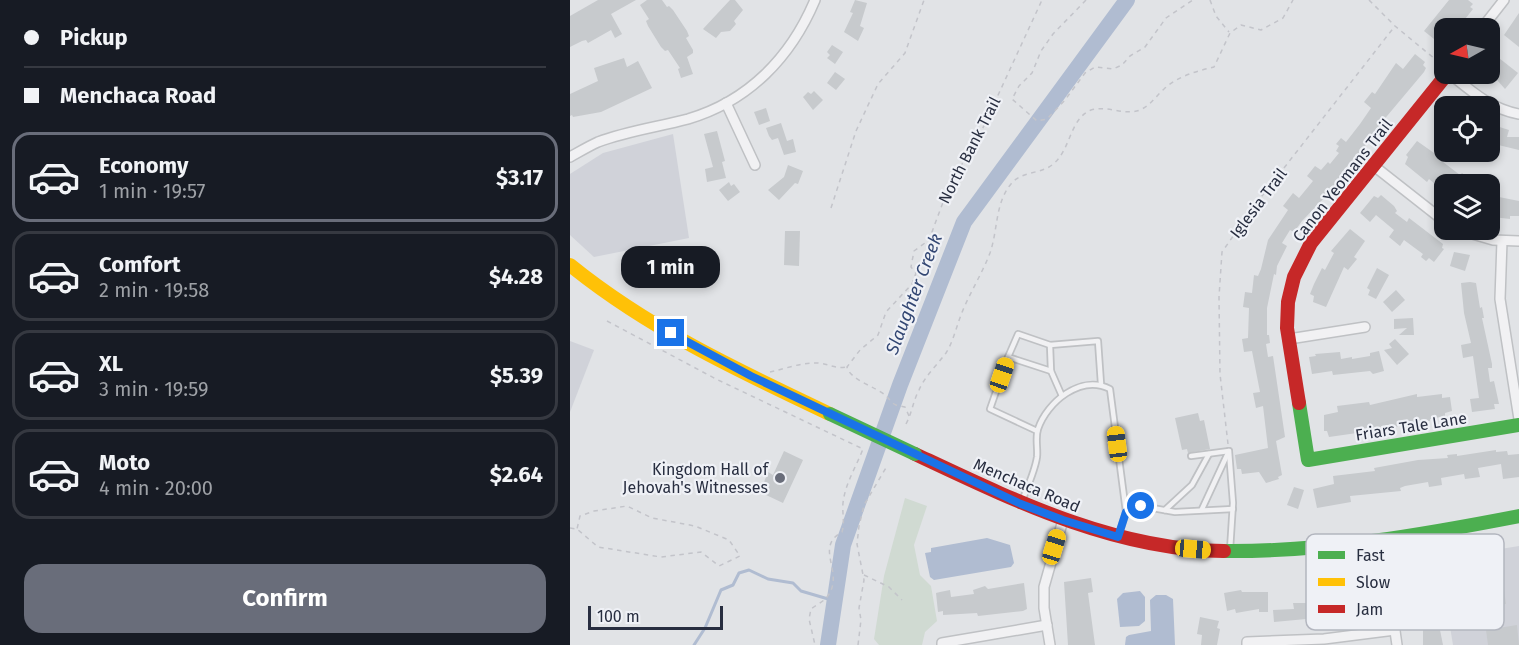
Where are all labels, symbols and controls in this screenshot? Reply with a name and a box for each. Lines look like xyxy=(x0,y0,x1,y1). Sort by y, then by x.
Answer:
north arrow xyxy=(1434,18,1500,84)
map controls xyxy=(1434,18,1500,240)
text: Pickup xyxy=(60,24,128,51)
text: Menchaca Road xyxy=(60,82,216,109)
street label: North Bank Trail xyxy=(934,93,1005,207)
button: locate xyxy=(1434,96,1500,162)
street label: Canon Yeomans Trail xyxy=(1289,115,1396,245)
icon: car xyxy=(27,150,81,204)
text: Economy xyxy=(99,152,188,179)
text: $3.17 xyxy=(496,164,543,191)
street label: Iglesia Trail xyxy=(1226,164,1291,242)
button: layers xyxy=(1434,174,1500,240)
text: 1 min · 19:57 xyxy=(99,179,205,203)
water label: Slaughter Creek xyxy=(881,230,947,358)
callout: 1 min xyxy=(621,246,720,288)
icon: car xyxy=(27,249,81,303)
text: Comfort xyxy=(99,251,180,278)
text: 1 min xyxy=(646,255,695,279)
text: $4.28 xyxy=(489,263,543,290)
text: 2 min · 19:58 xyxy=(99,278,209,302)
route end xyxy=(657,319,684,346)
icon: car xyxy=(27,348,81,402)
text: XL xyxy=(99,350,123,377)
car xyxy=(988,355,1016,395)
text: $5.39 xyxy=(490,362,543,389)
text: 3 min · 19:59 xyxy=(99,377,208,401)
street label: Friars Tale Lane xyxy=(1354,408,1468,445)
car xyxy=(1106,425,1128,463)
icon: car xyxy=(27,447,81,501)
text: Moto xyxy=(99,449,150,476)
street label: Menchaca Road xyxy=(971,455,1083,516)
place label: Kingdom Hall of Jehovah's Witnesses xyxy=(623,460,770,497)
text: $2.64 xyxy=(490,461,543,488)
marker: Kingdom Hall of Jehovah's Witnesses xyxy=(773,471,787,485)
text: 4 min · 20:00 xyxy=(99,476,213,500)
route start xyxy=(1127,492,1154,519)
car xyxy=(1040,527,1068,567)
legend xyxy=(1306,534,1504,630)
car xyxy=(1174,538,1212,560)
text: Fast xyxy=(1356,546,1385,565)
button: Confirm xyxy=(24,564,546,633)
text: Slow xyxy=(1356,573,1391,592)
text: Jam xyxy=(1356,600,1383,619)
scale bar xyxy=(588,603,723,630)
text: 100 m xyxy=(597,607,640,626)

